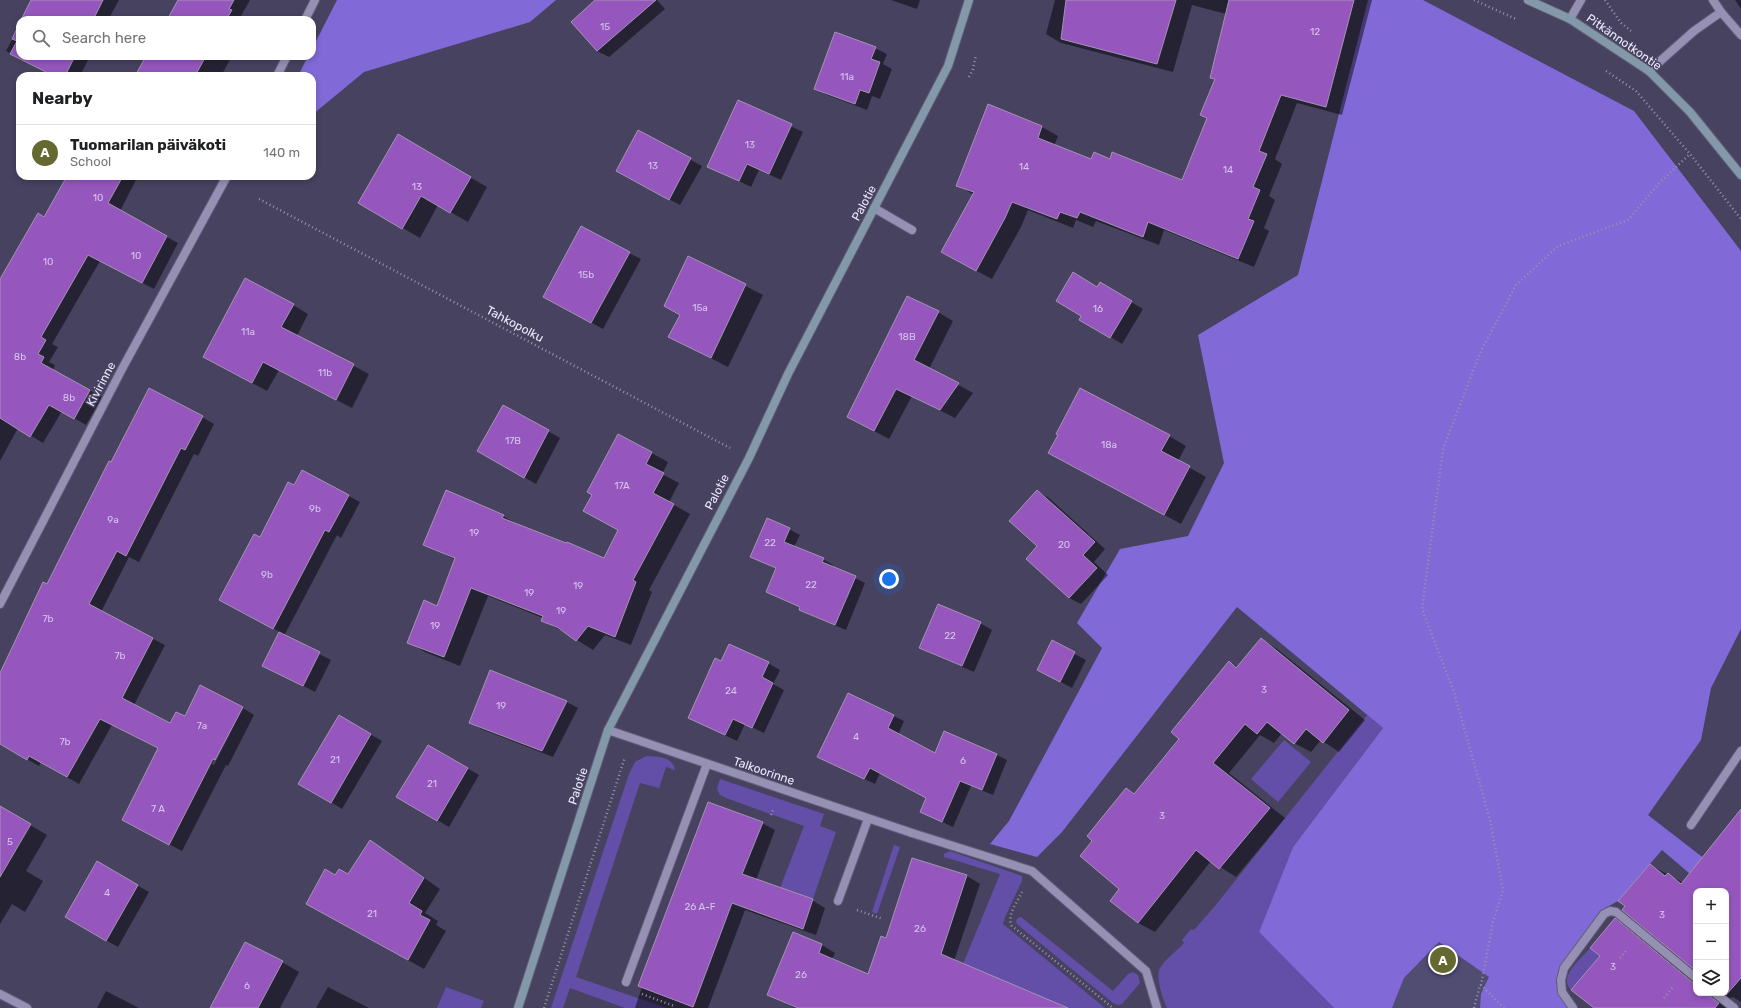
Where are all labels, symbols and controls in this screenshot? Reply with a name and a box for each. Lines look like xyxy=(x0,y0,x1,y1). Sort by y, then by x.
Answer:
street label: Pitkännotkontie xyxy=(1584,11,1664,73)
search box xyxy=(16,16,316,60)
house number: 15 xyxy=(600,21,610,33)
house number: 12 xyxy=(1310,26,1320,38)
icon: search xyxy=(30,27,52,49)
text: Search here xyxy=(62,29,146,47)
house number: 11a xyxy=(840,71,854,83)
text: Nearby xyxy=(32,88,93,108)
text: Tuomarilan päiväkoti xyxy=(70,136,226,154)
house number: 13 xyxy=(745,139,755,151)
text: A xyxy=(40,145,50,160)
text: 140 m xyxy=(263,145,300,160)
text: School xyxy=(70,154,111,169)
house number: 13 xyxy=(648,160,658,172)
house number: 14 xyxy=(1019,161,1029,173)
house number: 14 xyxy=(1223,164,1233,176)
house number: 13 xyxy=(412,181,422,193)
street label: Palotie xyxy=(849,183,879,223)
house number: 10 xyxy=(93,192,103,204)
house number: 10 xyxy=(131,250,141,262)
house number: 10 xyxy=(43,256,53,268)
house number: 15b xyxy=(578,269,594,281)
house number: 15a xyxy=(692,302,708,314)
street label: Tahkopolku xyxy=(484,303,546,345)
house number: 16 xyxy=(1093,303,1103,315)
house number: 11a xyxy=(241,326,255,338)
house number: 18B xyxy=(898,331,916,343)
house number: 8b xyxy=(14,351,26,363)
street label: Kivirinne xyxy=(83,359,119,409)
house number: 11b xyxy=(318,367,332,379)
house number: 8b xyxy=(63,392,75,404)
house number: 17B xyxy=(505,435,521,447)
house number: 18a xyxy=(1101,439,1117,451)
street label: Palotie xyxy=(702,472,732,512)
house number: 17A xyxy=(614,480,630,492)
house number: 9b xyxy=(309,503,321,515)
house number: 9a xyxy=(107,514,119,526)
house number: 19 xyxy=(469,527,479,539)
house number: 22 xyxy=(764,537,776,549)
house number: 20 xyxy=(1058,539,1070,551)
house number: 9b xyxy=(261,569,273,581)
your location xyxy=(879,569,899,589)
house number: 22 xyxy=(805,579,817,591)
house number: 19 xyxy=(573,580,583,592)
house number: 19 xyxy=(524,587,534,599)
house number: 19 xyxy=(556,605,566,617)
house number: 7b xyxy=(42,613,54,625)
house number: 19 xyxy=(430,620,440,632)
house number: 22 xyxy=(944,630,956,642)
house number: 7b xyxy=(114,650,126,662)
house number: 3 xyxy=(1261,684,1267,696)
house number: 24 xyxy=(725,685,737,697)
house number: 19 xyxy=(496,700,506,712)
house number: 7a xyxy=(197,720,207,732)
house number: 4 xyxy=(853,731,859,743)
house number: 7b xyxy=(59,736,71,748)
house number: 21 xyxy=(330,754,340,766)
street label: Talkoorinne xyxy=(732,754,797,788)
house number: 6 xyxy=(960,755,966,767)
street label: Palotie xyxy=(565,765,591,806)
house number: 21 xyxy=(427,778,437,790)
house number: 7 A xyxy=(151,803,165,815)
house number: 3 xyxy=(1159,810,1165,822)
house number: 5 xyxy=(7,836,13,848)
house number: 4 xyxy=(104,887,110,899)
map controls xyxy=(1693,888,1729,996)
button: + xyxy=(1693,888,1729,924)
house number: 26 A-F xyxy=(684,901,716,913)
house number: 21 xyxy=(367,908,377,920)
house number: 3 xyxy=(1659,909,1665,921)
house number: 26 xyxy=(914,923,926,935)
button: − xyxy=(1693,924,1729,960)
pin: A xyxy=(1430,945,1456,975)
button: layers xyxy=(1693,960,1729,996)
house number: 3 xyxy=(1610,961,1616,973)
house number: 26 xyxy=(795,969,807,981)
house number: 6 xyxy=(244,980,250,992)

